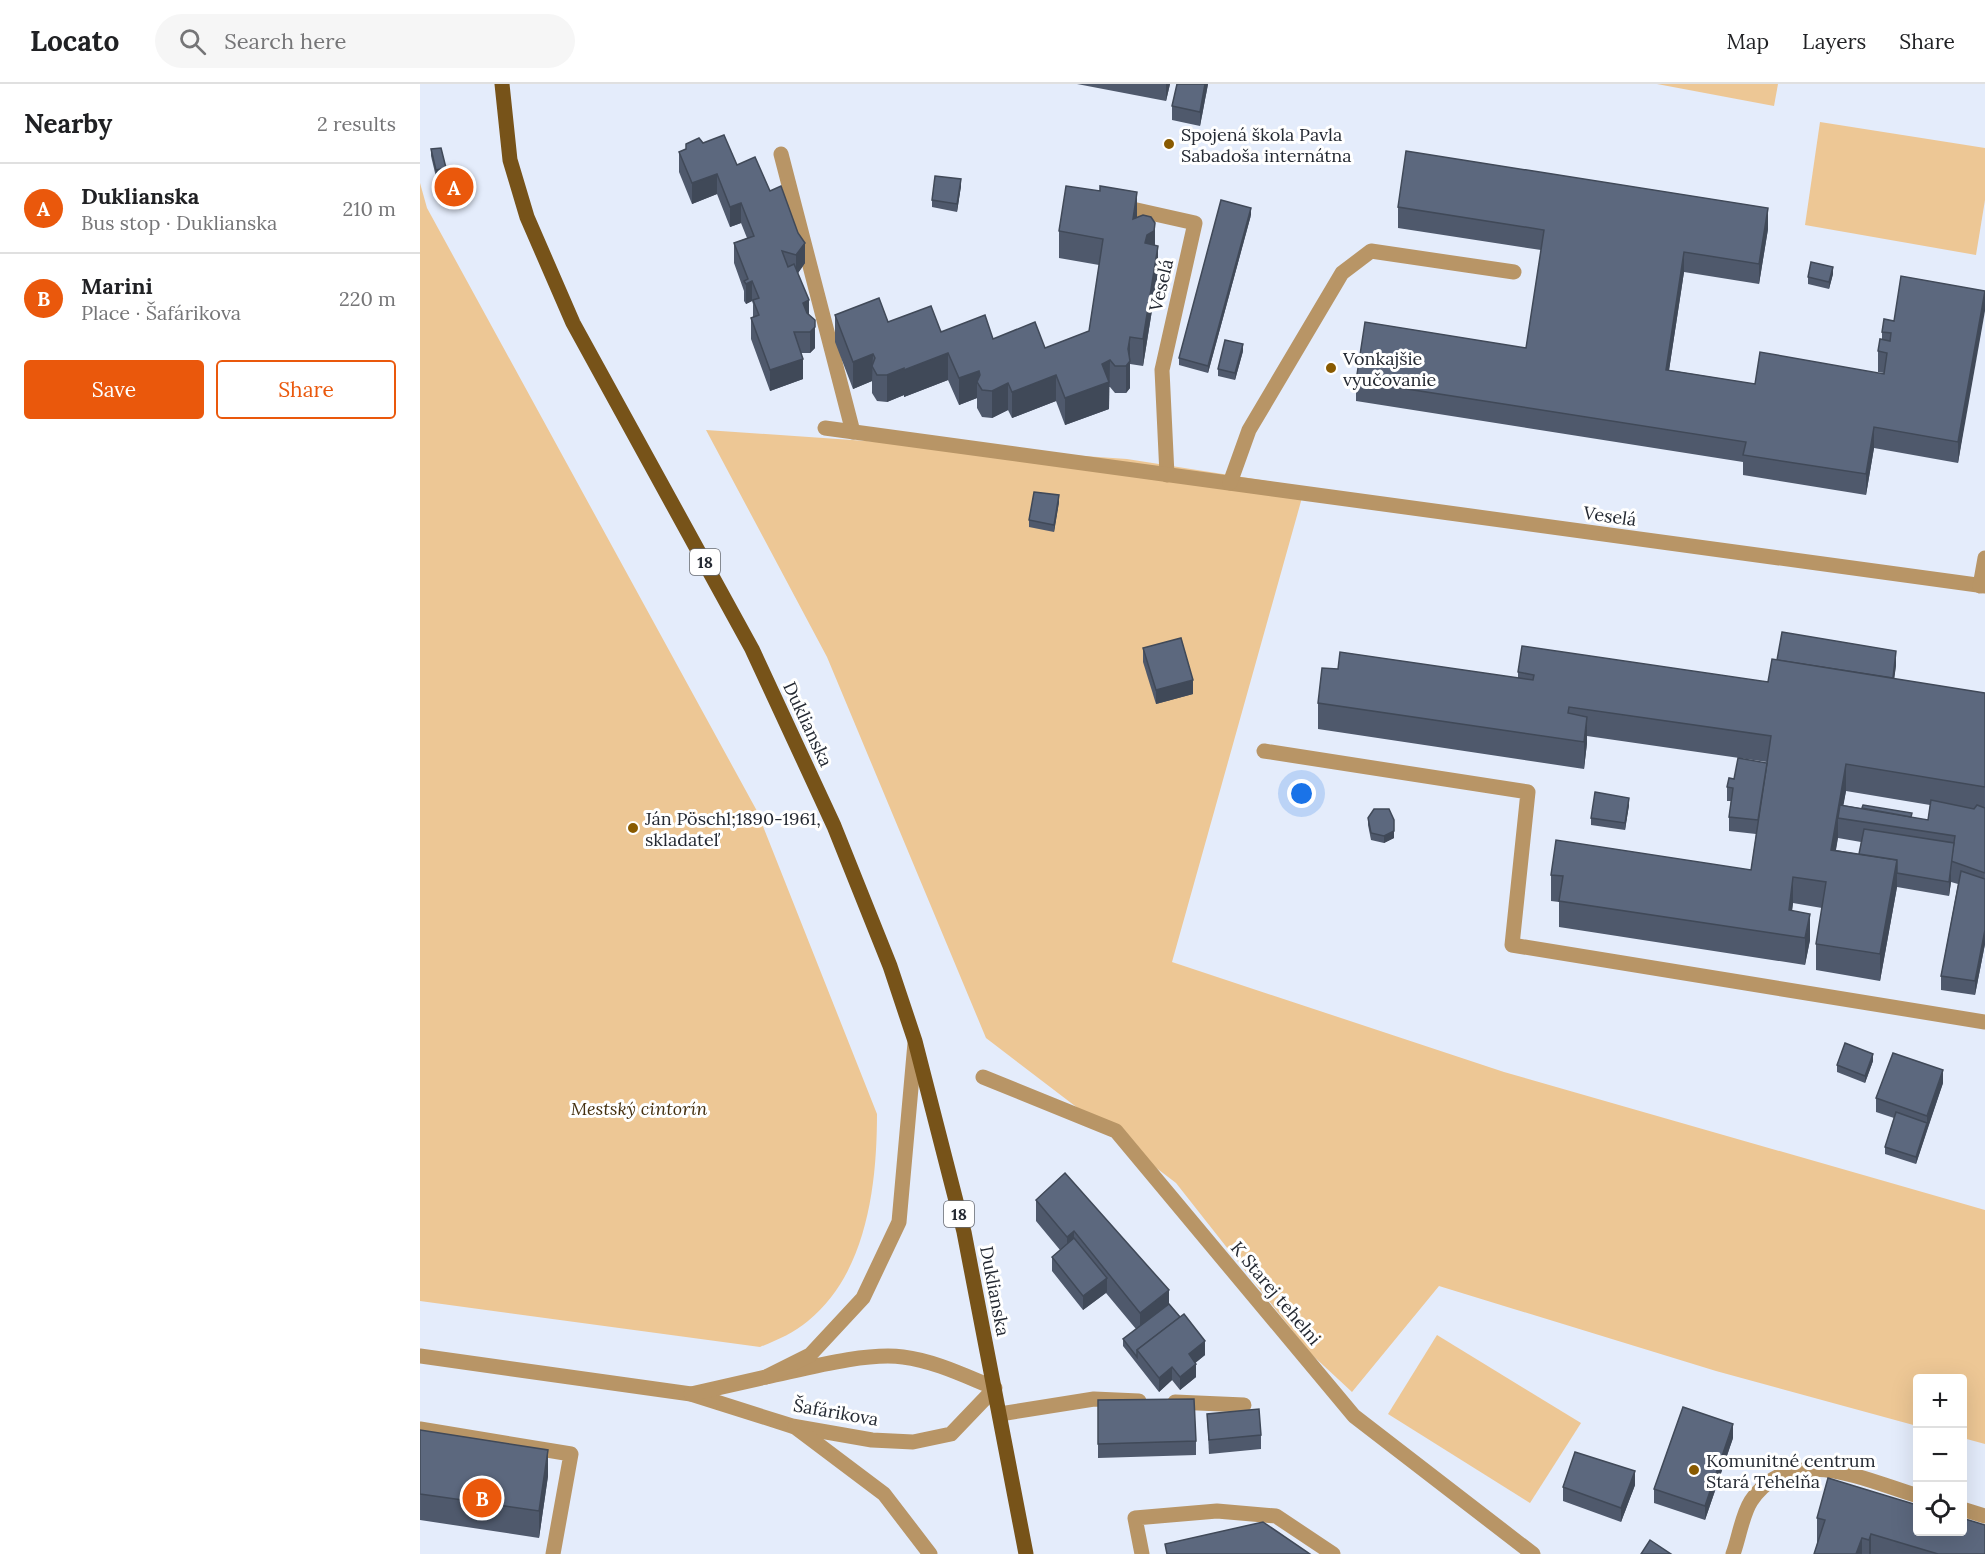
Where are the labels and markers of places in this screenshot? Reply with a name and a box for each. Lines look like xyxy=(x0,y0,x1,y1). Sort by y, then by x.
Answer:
place label: Spojená škola Pavla Sabadoša internátna xyxy=(1181,123,1352,167)
marker: Spojená škola Pavla Sabadoša internátna xyxy=(1162,137,1176,151)
pin: A xyxy=(435,164,474,210)
place label: Vonkajšie vyučovanie xyxy=(1342,347,1436,391)
marker: Vonkajšie vyučovanie xyxy=(1324,361,1338,375)
place label: Ján Pöschl;1890-1961, skladateľ xyxy=(644,807,821,851)
marker: Ján Pöschl;1890-1961, skladateľ xyxy=(626,821,640,835)
place label: Komunitné centrum Stará Tehelňa xyxy=(1706,1449,1876,1493)
marker: Komunitné centrum Stará Tehelňa xyxy=(1687,1463,1701,1477)
pin: B xyxy=(462,1476,502,1520)

